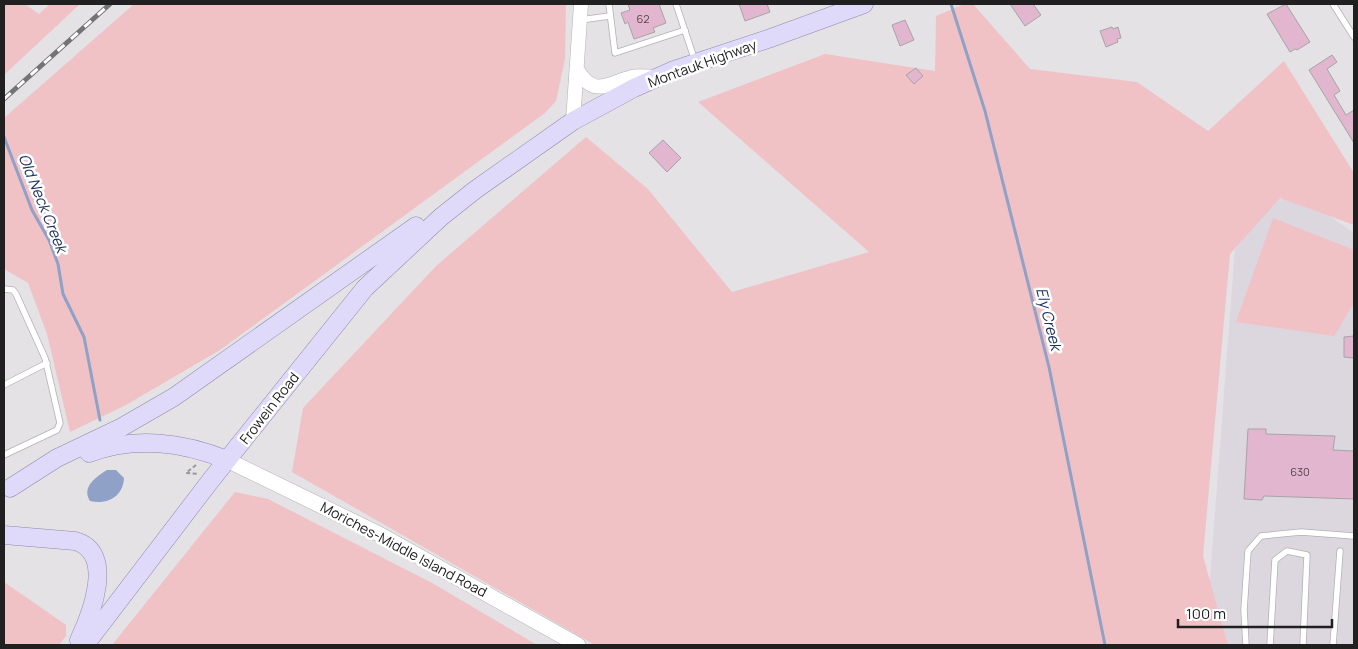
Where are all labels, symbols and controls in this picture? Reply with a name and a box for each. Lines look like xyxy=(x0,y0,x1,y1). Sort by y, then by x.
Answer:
house number: 62 xyxy=(636,11,650,26)
street label: Montauk Highway xyxy=(645,34,760,91)
water label: Old Neck Creek xyxy=(14,150,73,258)
water label: Ely Creek xyxy=(1031,285,1068,355)
street label: Frowein Road xyxy=(235,368,303,448)
house number: 630 xyxy=(1290,464,1310,479)
street label: Moriches-Middle Island Road xyxy=(317,497,491,601)
scale bar xyxy=(1178,596,1332,628)
text: 100 m xyxy=(1186,603,1226,624)

